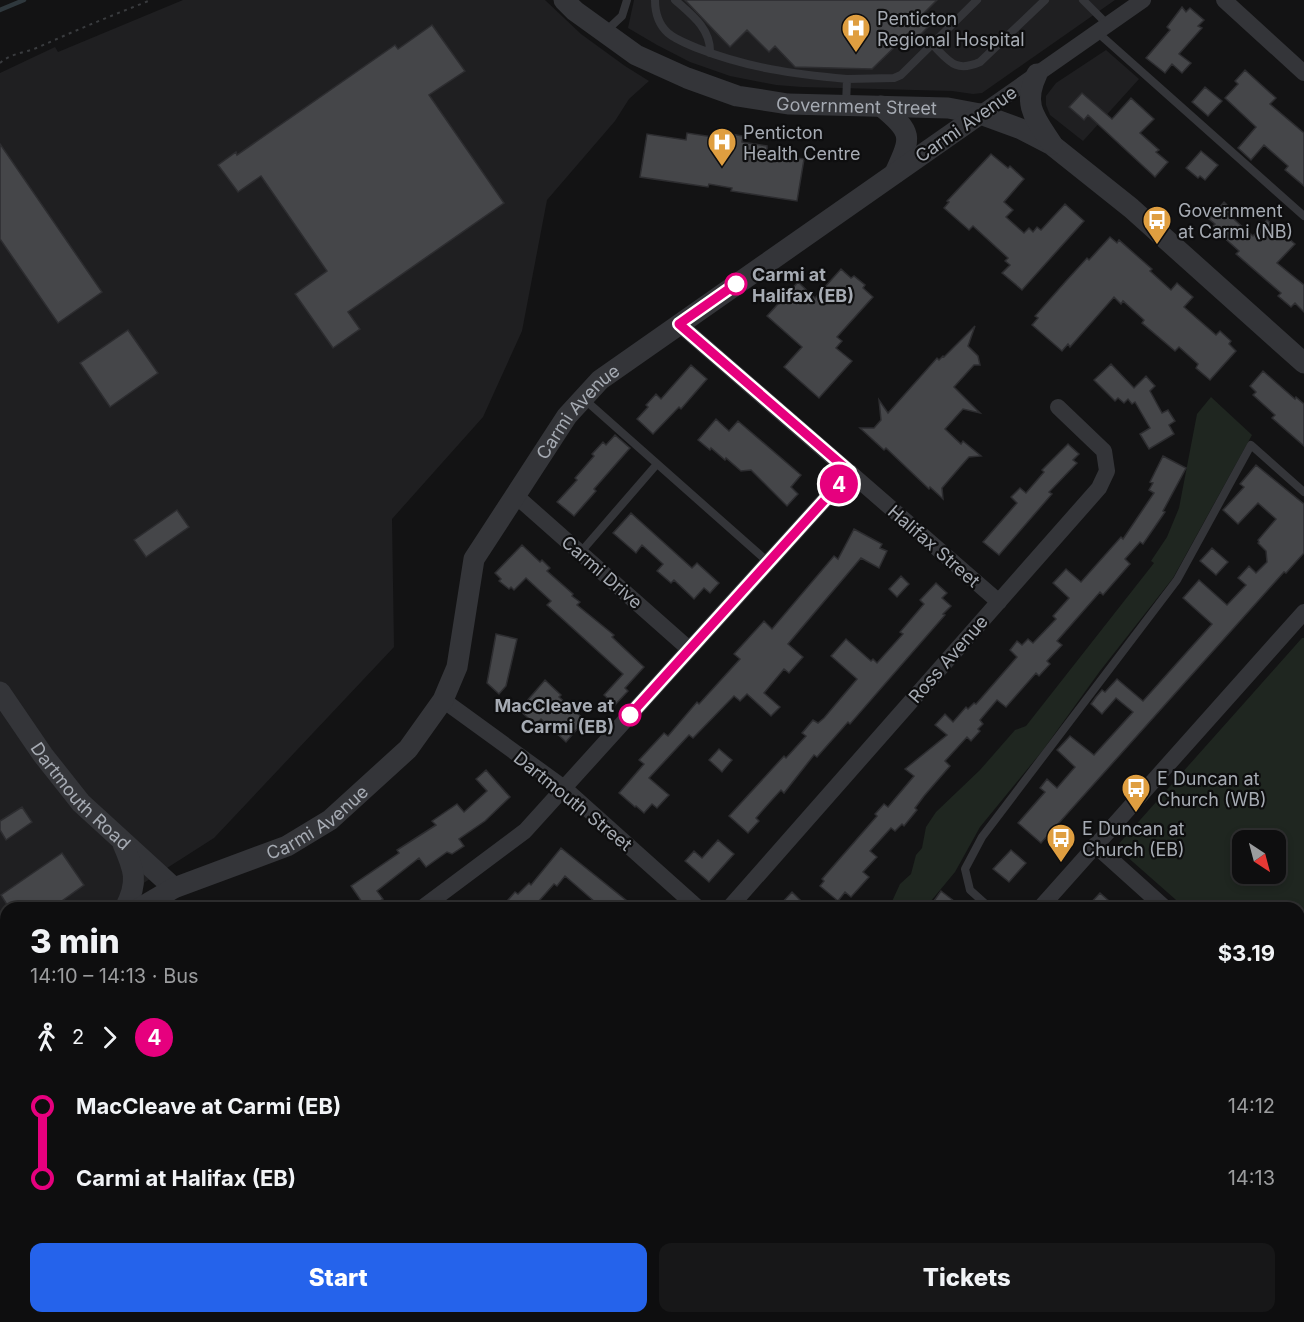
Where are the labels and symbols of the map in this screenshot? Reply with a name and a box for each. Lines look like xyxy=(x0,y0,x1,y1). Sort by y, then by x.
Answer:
place label: Penticton Regional Hospital xyxy=(877,8,1025,50)
hospital icon: Penticton Regional Hospital xyxy=(840,12,872,54)
street label: Carmi Avenue xyxy=(911,81,1021,167)
street label: Government Street xyxy=(775,92,937,118)
place label: Penticton Health Centre xyxy=(743,122,861,164)
hospital icon: Penticton Health Centre xyxy=(706,126,738,168)
place label: Government at Carmi (NB) xyxy=(1178,200,1293,242)
bus stop icon: Government at Carmi (NB) xyxy=(1141,204,1173,246)
place label: Carmi at Halifax (EB) xyxy=(752,264,854,306)
marker: Carmi at Halifax (EB) xyxy=(725,273,747,295)
street label: Carmi Avenue xyxy=(531,359,623,463)
line badge: 4 xyxy=(820,464,858,504)
street label: Halifax Street xyxy=(884,501,984,592)
street label: Carmi Drive xyxy=(557,531,647,613)
street label: Ross Avenue xyxy=(904,611,992,707)
place label: MacCleave at Carmi (EB) xyxy=(494,695,614,737)
marker: MacCleave at Carmi (EB) xyxy=(619,704,641,726)
street label: Dartmouth Road xyxy=(27,738,135,854)
street label: Dartmouth Street xyxy=(510,747,636,855)
place label: E Duncan at Church (WB) xyxy=(1157,768,1267,810)
bus stop icon: E Duncan at Church (WB) xyxy=(1120,772,1152,814)
street label: Carmi Avenue xyxy=(263,780,372,863)
place label: E Duncan at Church (EB) xyxy=(1082,818,1185,860)
bus stop icon: E Duncan at Church (EB) xyxy=(1045,822,1077,864)
north arrow xyxy=(1232,830,1286,884)

